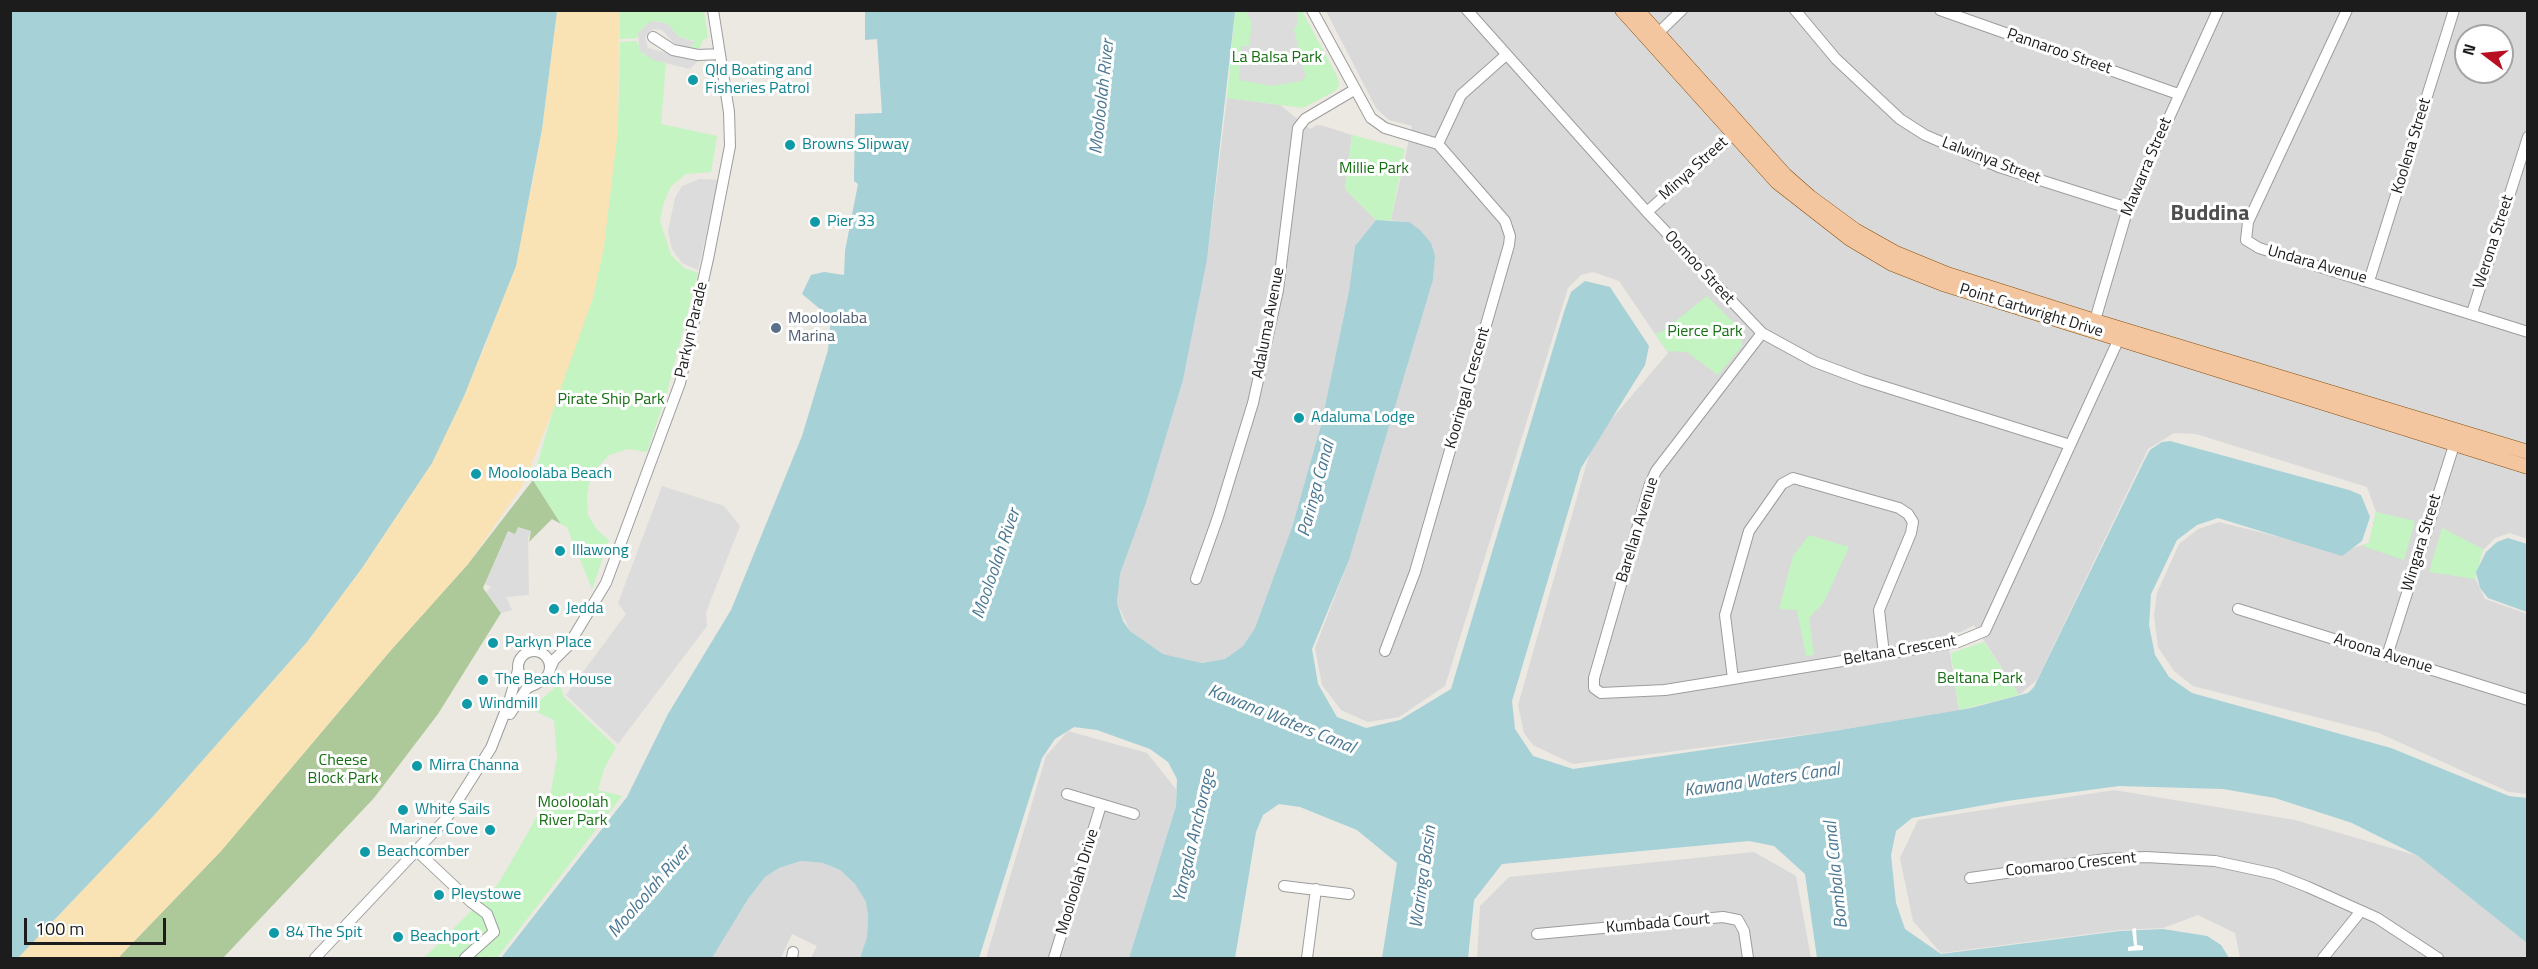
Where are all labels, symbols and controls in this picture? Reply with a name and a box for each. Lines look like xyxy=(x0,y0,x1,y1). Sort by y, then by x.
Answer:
north arrow xyxy=(2454,24,2514,84)
street label: Pannaroo Street xyxy=(2004,25,2114,79)
water label: Mooloolah River xyxy=(1086,39,1120,155)
text: N xyxy=(2456,41,2482,58)
park label: La Balsa Park xyxy=(1232,48,1322,68)
place label: Qld Boating and Fisheries Patrol xyxy=(705,61,812,99)
marker: Qld Boating and Fisheries Patrol xyxy=(686,73,700,87)
street label: Koolena Street xyxy=(2388,96,2436,196)
street label: Mawarra Street xyxy=(2118,115,2176,219)
street label: Minya Street xyxy=(1656,133,1732,205)
street label: Lalwinya Street xyxy=(1939,133,2043,189)
place label: Browns Slipway xyxy=(802,135,909,155)
marker: Browns Slipway xyxy=(783,138,797,152)
park label: Millie Park xyxy=(1339,159,1409,179)
street label: Werona Street xyxy=(2470,193,2518,291)
district label: Buddina xyxy=(2171,202,2249,228)
place label: Pier 33 xyxy=(827,212,875,232)
marker: Pier 33 xyxy=(808,215,822,229)
street label: Oomoo Street xyxy=(1660,227,1738,309)
street label: Undara Avenue xyxy=(2265,242,2369,288)
street label: Adaluma Avenue xyxy=(1249,266,1289,380)
street label: Parkyn Parade xyxy=(672,280,712,380)
street label: Point Cartwright Drive xyxy=(1957,280,2105,342)
place label: Mooloolaba Marina xyxy=(788,309,867,347)
marker: Mooloolaba Marina xyxy=(769,321,783,335)
park label: Pierce Park xyxy=(1667,322,1743,342)
street label: Kooringal Crescent xyxy=(1441,325,1495,451)
park label: Pirate Ship Park xyxy=(557,390,665,410)
place label: Adaluma Lodge xyxy=(1311,408,1415,428)
marker: Adaluma Lodge xyxy=(1292,411,1306,425)
water label: Paringa Canal xyxy=(1294,439,1340,539)
place label: Mooloolaba Beach xyxy=(488,464,612,484)
marker: Mooloolaba Beach xyxy=(469,467,483,481)
street label: Barellan Avenue xyxy=(1613,475,1663,585)
street label: Wingara Street xyxy=(2398,492,2446,594)
water label: Mooloolah River xyxy=(968,506,1026,622)
place label: Illawong xyxy=(572,541,629,561)
marker: Illawong xyxy=(553,544,567,558)
place label: Jedda xyxy=(566,599,604,619)
marker: Jedda xyxy=(547,602,561,616)
street label: Aroona Avenue xyxy=(2331,630,2435,678)
street label: Beltana Crescent xyxy=(1842,632,1958,670)
place label: Parkyn Place xyxy=(505,633,592,653)
marker: Parkyn Place xyxy=(486,636,500,650)
park label: Beltana Park xyxy=(1937,669,2023,689)
place label: The Beach House xyxy=(495,670,612,690)
marker: The Beach House xyxy=(476,673,490,687)
water label: Kawana Waters Canal xyxy=(1204,681,1358,759)
place label: Windmill xyxy=(479,694,538,714)
marker: Windmill xyxy=(460,697,474,711)
park label: Cheese Block Park xyxy=(308,751,378,789)
place label: Mirra Channa xyxy=(429,756,519,776)
marker: Mirra Channa xyxy=(410,759,424,773)
water label: Kawana Waters Canal xyxy=(1683,759,1841,803)
water label: Yangala Anchorage xyxy=(1169,768,1221,904)
park label: Mooloolah River Park xyxy=(537,793,609,831)
place label: White Sails xyxy=(415,800,490,820)
marker: White Sails xyxy=(396,803,410,817)
place label: Mariner Cove xyxy=(389,820,478,840)
water label: Bombala Canal xyxy=(1821,820,1853,930)
marker: Mariner Cove xyxy=(483,823,497,837)
water label: Waringa Basin xyxy=(1406,824,1442,930)
street label: Mooloolah Drive xyxy=(1053,827,1103,937)
place label: Beachcomber xyxy=(377,842,469,862)
water label: Mooloolah River xyxy=(604,842,696,942)
marker: Beachcomber xyxy=(358,845,372,859)
street label: Coomaroo Crescent xyxy=(2005,849,2137,881)
place label: Pleystowe xyxy=(451,885,521,905)
marker: Pleystowe xyxy=(432,888,446,902)
scale bar xyxy=(27,906,170,944)
street label: Kumbada Court xyxy=(1605,910,1711,938)
text: 100 m xyxy=(35,915,84,942)
place label: 84 The Spit xyxy=(286,923,362,943)
marker: 84 The Spit xyxy=(267,926,281,940)
place label: Beachport xyxy=(410,927,480,947)
marker: Beachport xyxy=(391,930,405,944)

